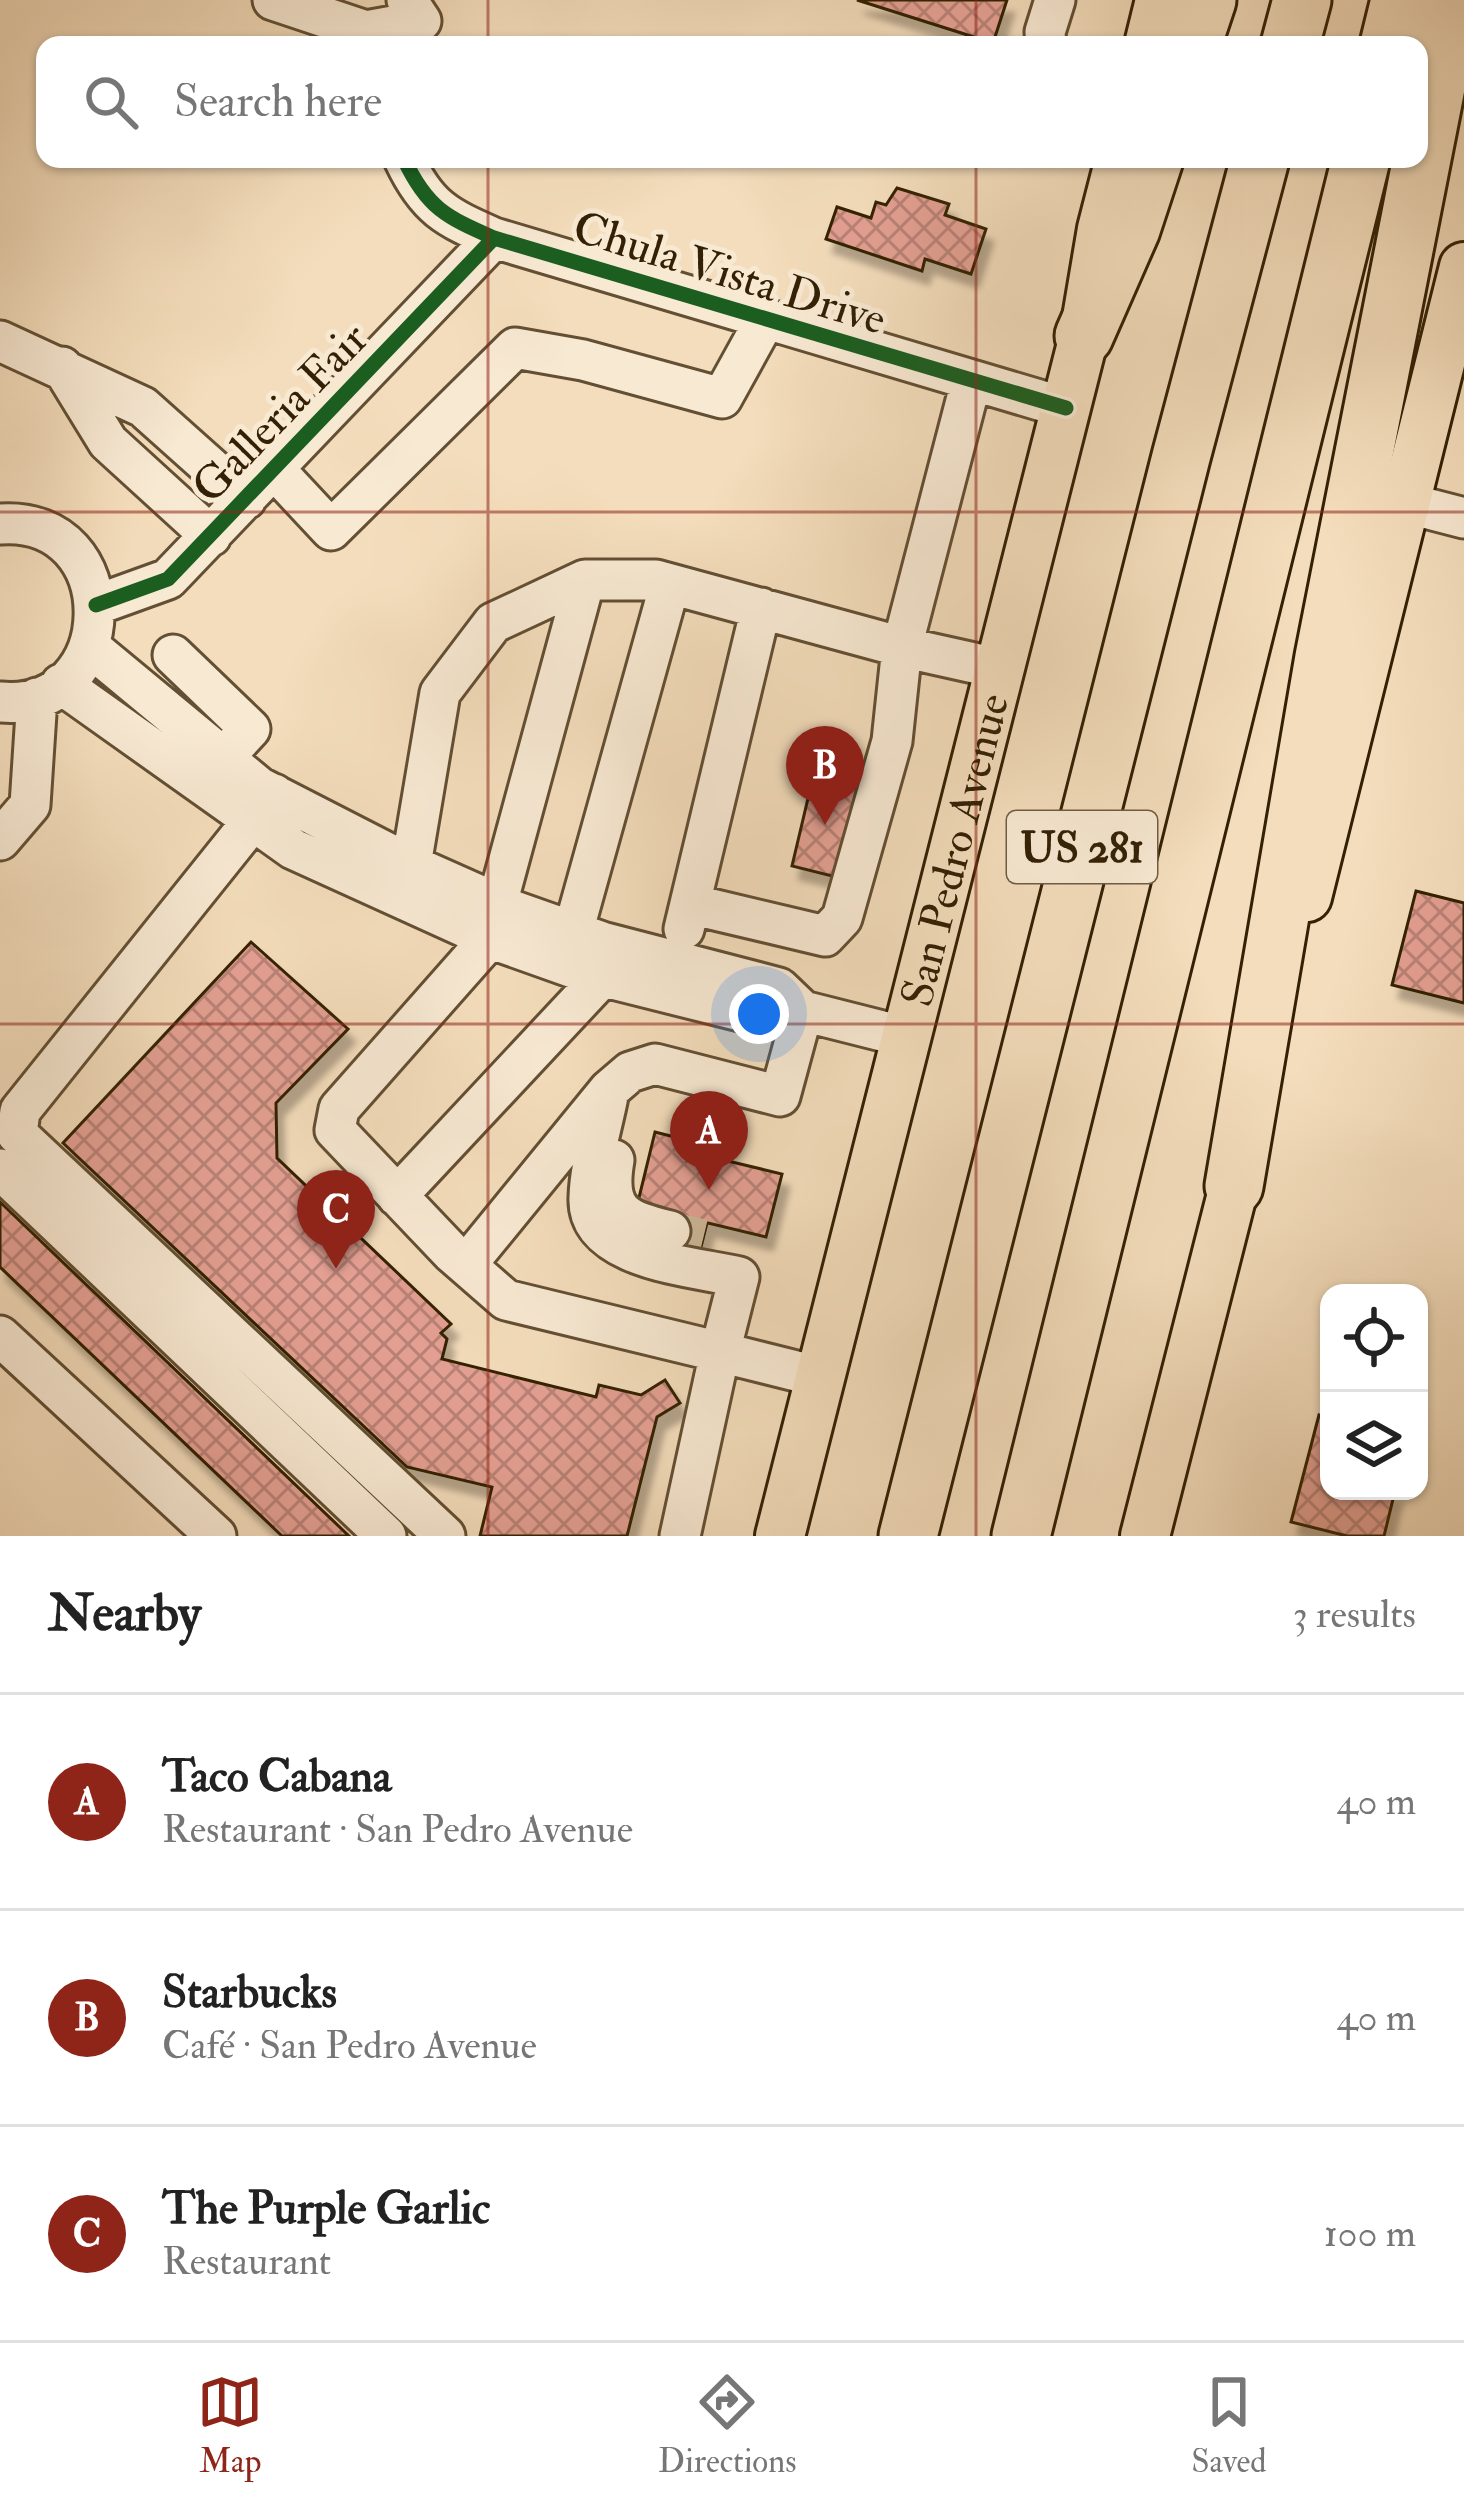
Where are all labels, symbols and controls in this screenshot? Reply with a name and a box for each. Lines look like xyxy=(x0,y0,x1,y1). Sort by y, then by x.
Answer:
search box xyxy=(36,36,1428,168)
icon: search xyxy=(78,69,144,135)
text: Search here xyxy=(174,74,382,130)
street label: Chula Vista Drive xyxy=(566,200,892,348)
street label: Galleria Fair xyxy=(181,311,380,515)
street label: San Pedro Avenue xyxy=(889,688,1022,1012)
pin: B xyxy=(786,726,864,825)
road number: US 281 xyxy=(1007,811,1157,883)
your location xyxy=(729,984,789,1044)
pin: A xyxy=(670,1091,748,1190)
pin: C xyxy=(297,1170,375,1269)
map controls xyxy=(1320,1284,1428,1500)
button: locate xyxy=(1320,1284,1428,1392)
button: layers xyxy=(1320,1392,1428,1500)
text: Nearby xyxy=(48,1582,201,1646)
text: 3 results xyxy=(1293,1590,1416,1639)
text: Taco Cabana xyxy=(162,1749,392,1805)
text: A xyxy=(75,1777,99,1826)
text: 40 m xyxy=(1337,1777,1416,1826)
text: Restaurant · San Pedro Avenue xyxy=(162,1805,633,1854)
text: Starbucks xyxy=(162,1965,337,2021)
text: B xyxy=(74,1993,100,2042)
text: 40 m xyxy=(1337,1993,1416,2042)
text: Café · San Pedro Avenue xyxy=(162,2021,537,2070)
text: The Purple Garlic xyxy=(162,2181,490,2237)
text: C xyxy=(73,2209,101,2258)
text: 100 m xyxy=(1324,2209,1416,2258)
text: Restaurant xyxy=(162,2237,331,2286)
tab: Map xyxy=(197,2369,263,2482)
tab: Directions xyxy=(658,2369,797,2482)
tab: Saved xyxy=(1191,2369,1267,2482)

